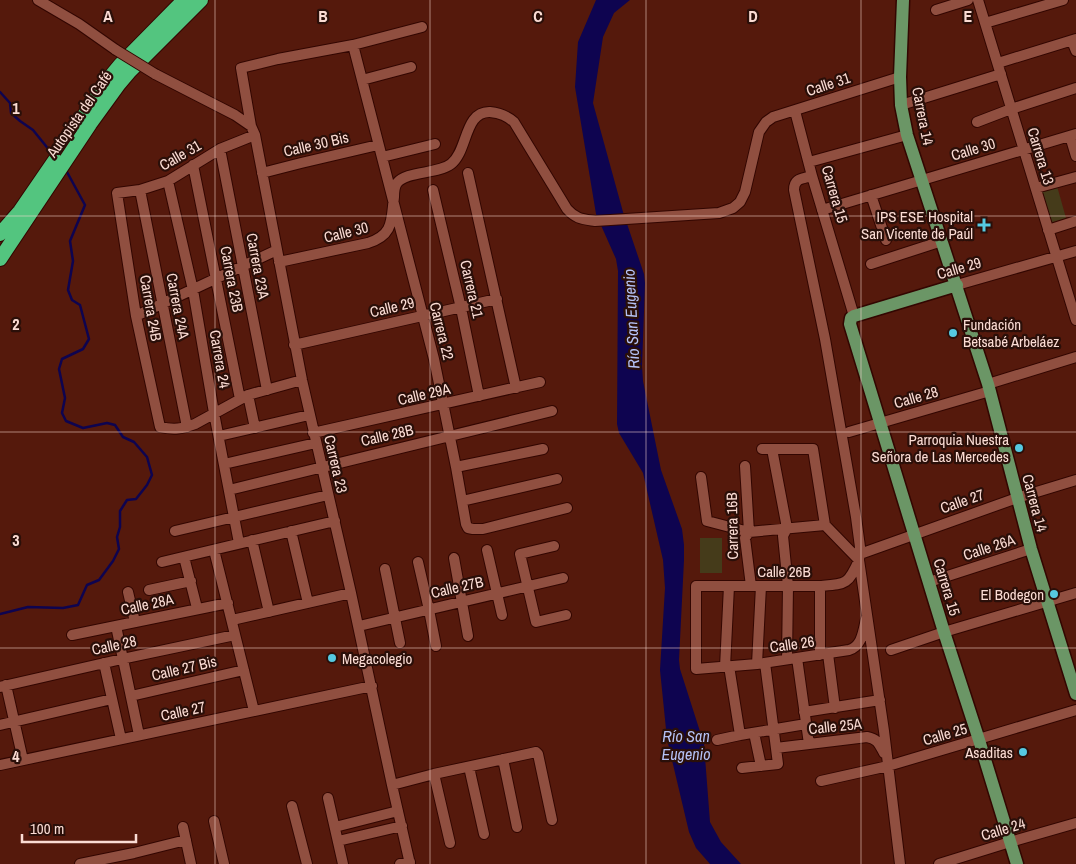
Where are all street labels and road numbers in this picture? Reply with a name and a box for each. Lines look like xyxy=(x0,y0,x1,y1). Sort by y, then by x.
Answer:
street label: Autopista del Café xyxy=(41,66,117,162)
street label: Calle 31 xyxy=(803,67,853,101)
street label: Carrera 14 xyxy=(907,85,939,147)
street label: Carrera 13 xyxy=(1022,125,1060,187)
street label: Calle 30 Bis xyxy=(281,126,351,162)
street label: Calle 30 xyxy=(948,132,998,166)
street label: Calle 31 xyxy=(155,135,205,175)
street label: Carrera 15 xyxy=(817,163,853,225)
street label: Calle 30 xyxy=(322,216,371,248)
street label: Carrera 23A xyxy=(241,231,275,302)
street label: Carrera 23B xyxy=(215,244,249,314)
street label: Calle 29 xyxy=(934,252,984,284)
street label: Carrera 21 xyxy=(455,258,489,320)
street label: Carrera 24A xyxy=(161,271,195,342)
street label: Carrera 24B xyxy=(135,273,167,343)
street label: Calle 29 xyxy=(368,292,416,322)
street label: Carrera 22 xyxy=(425,300,459,362)
street label: Carrera 24 xyxy=(205,328,235,390)
street label: Calle 29A xyxy=(396,378,453,410)
street label: Calle 28 xyxy=(891,381,941,413)
street label: Calle 28B xyxy=(359,419,415,451)
street label: Carrera 23 xyxy=(319,433,353,495)
street label: Carrera 14 xyxy=(1017,472,1053,534)
street label: Calle 27 xyxy=(937,484,987,518)
street label: Carrera 16B xyxy=(721,492,743,560)
street label: Calle 26A xyxy=(960,529,1018,565)
street label: Carrera 15 xyxy=(928,556,966,618)
street label: Calle 26B xyxy=(757,561,811,582)
street label: Calle 27B xyxy=(429,571,485,603)
street label: Calle 28A xyxy=(119,588,176,620)
street label: Calle 28 xyxy=(90,630,138,660)
street label: Calle 26 xyxy=(768,630,816,658)
street label: Calle 27 Bis xyxy=(149,650,219,686)
street label: Calle 27 xyxy=(159,696,207,726)
street label: Calle 25A xyxy=(807,713,863,739)
street label: Calle 25 xyxy=(920,718,970,750)
street label: Calle 24 xyxy=(978,812,1028,846)

